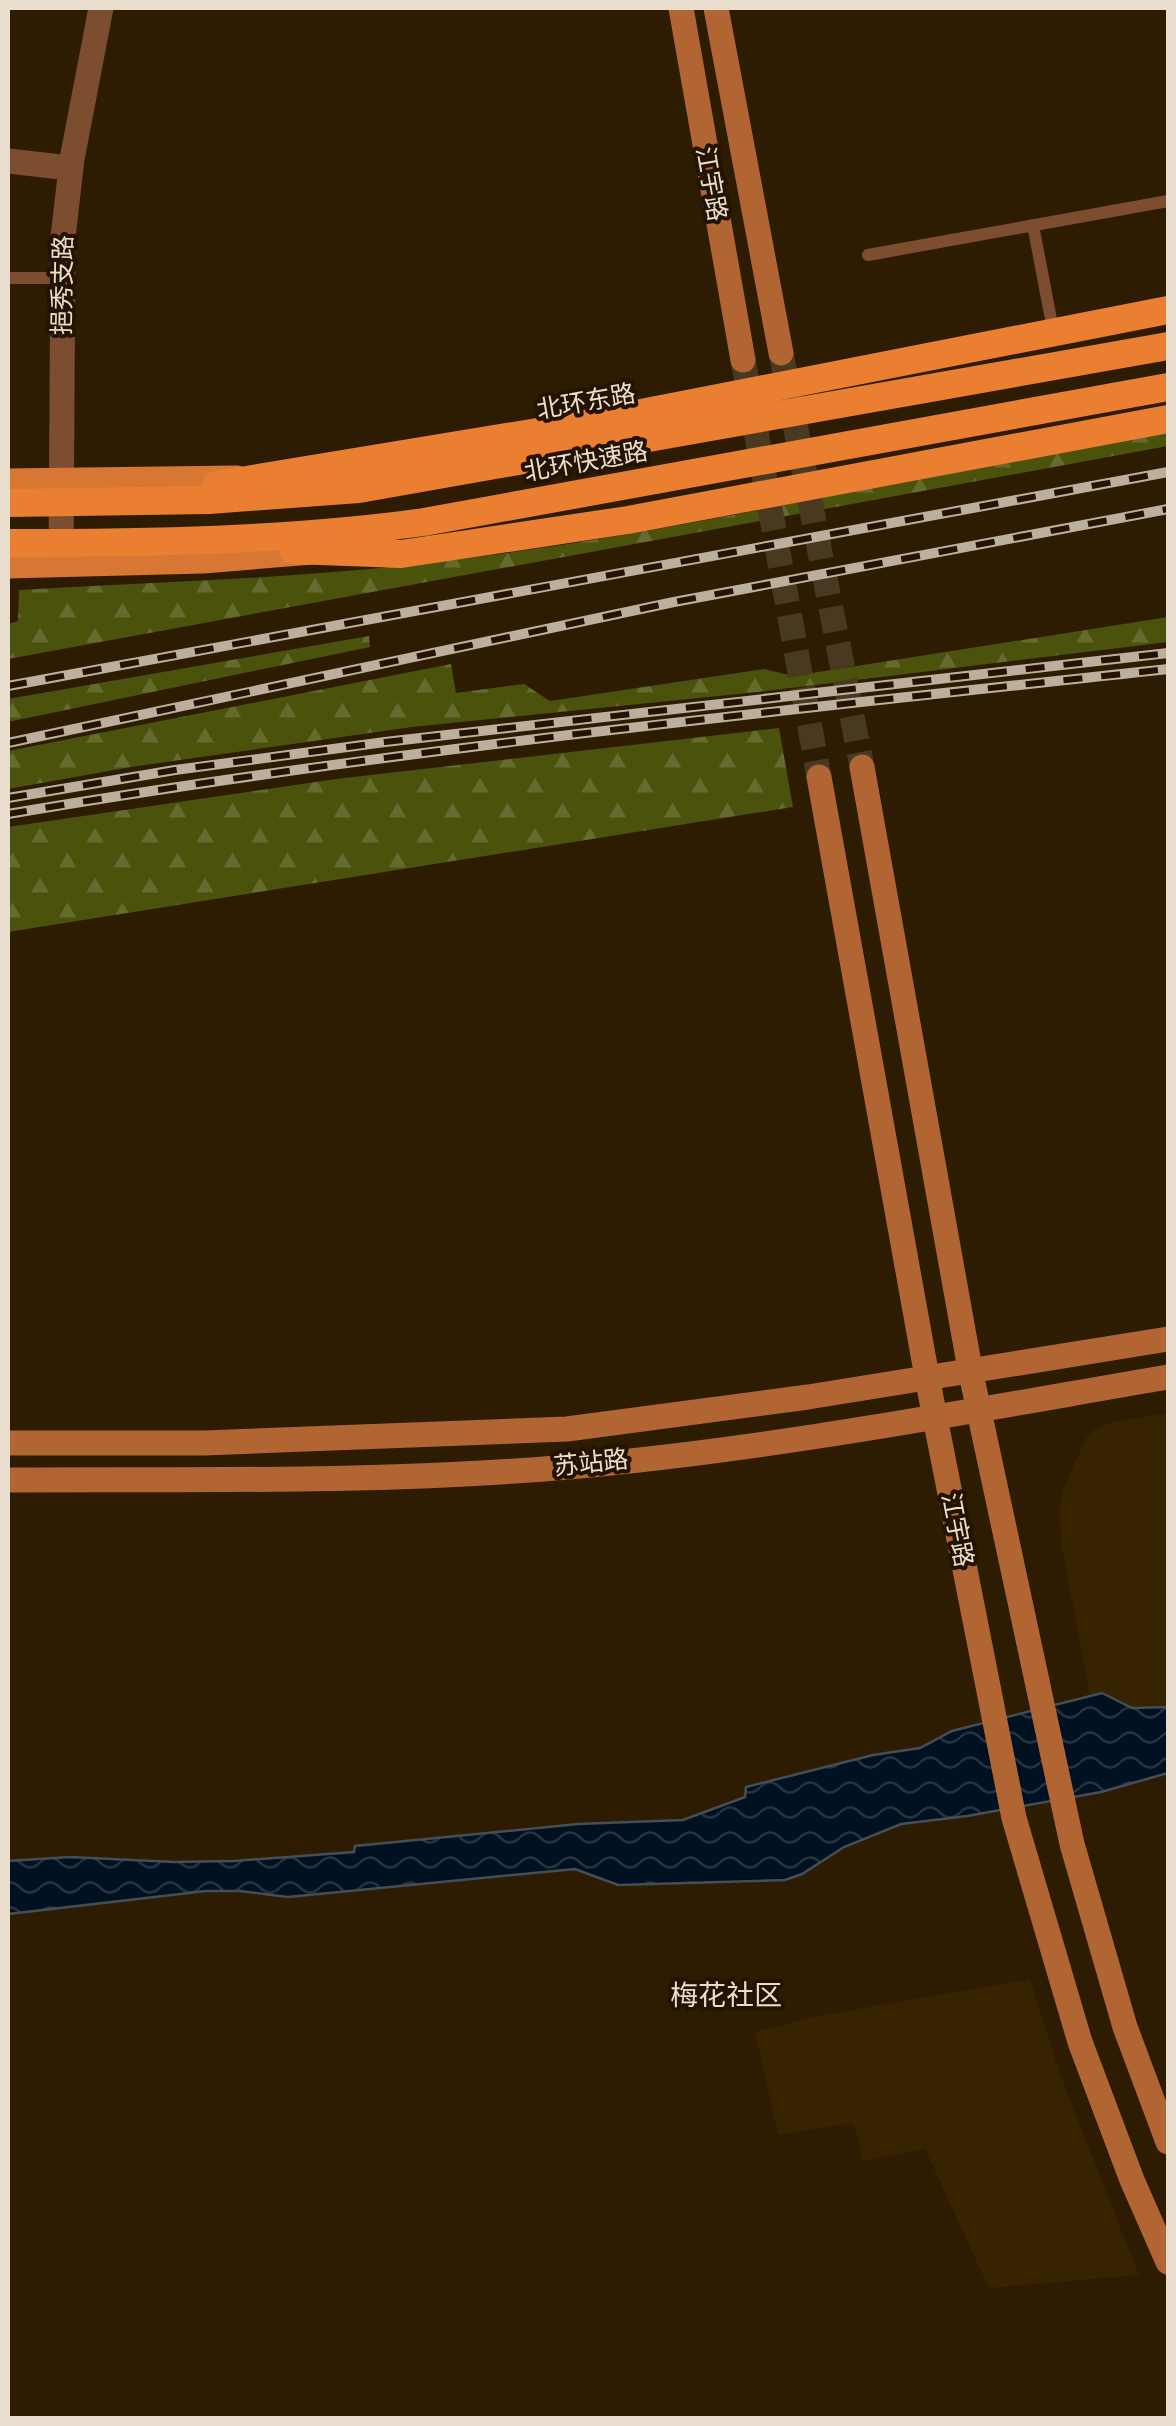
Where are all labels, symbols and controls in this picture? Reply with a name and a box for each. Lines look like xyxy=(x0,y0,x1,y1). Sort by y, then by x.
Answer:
street label: 江宇路 xyxy=(688,144,734,224)
street label: 挹秀支路 xyxy=(45,235,81,335)
street label: 北环东路 xyxy=(534,377,638,427)
street label: 北环快速路 xyxy=(521,434,651,490)
street label: 苏站路 xyxy=(552,1442,630,1484)
street label: 江宇路 xyxy=(933,1490,981,1570)
district label: 梅花社区 xyxy=(670,1977,782,2015)

